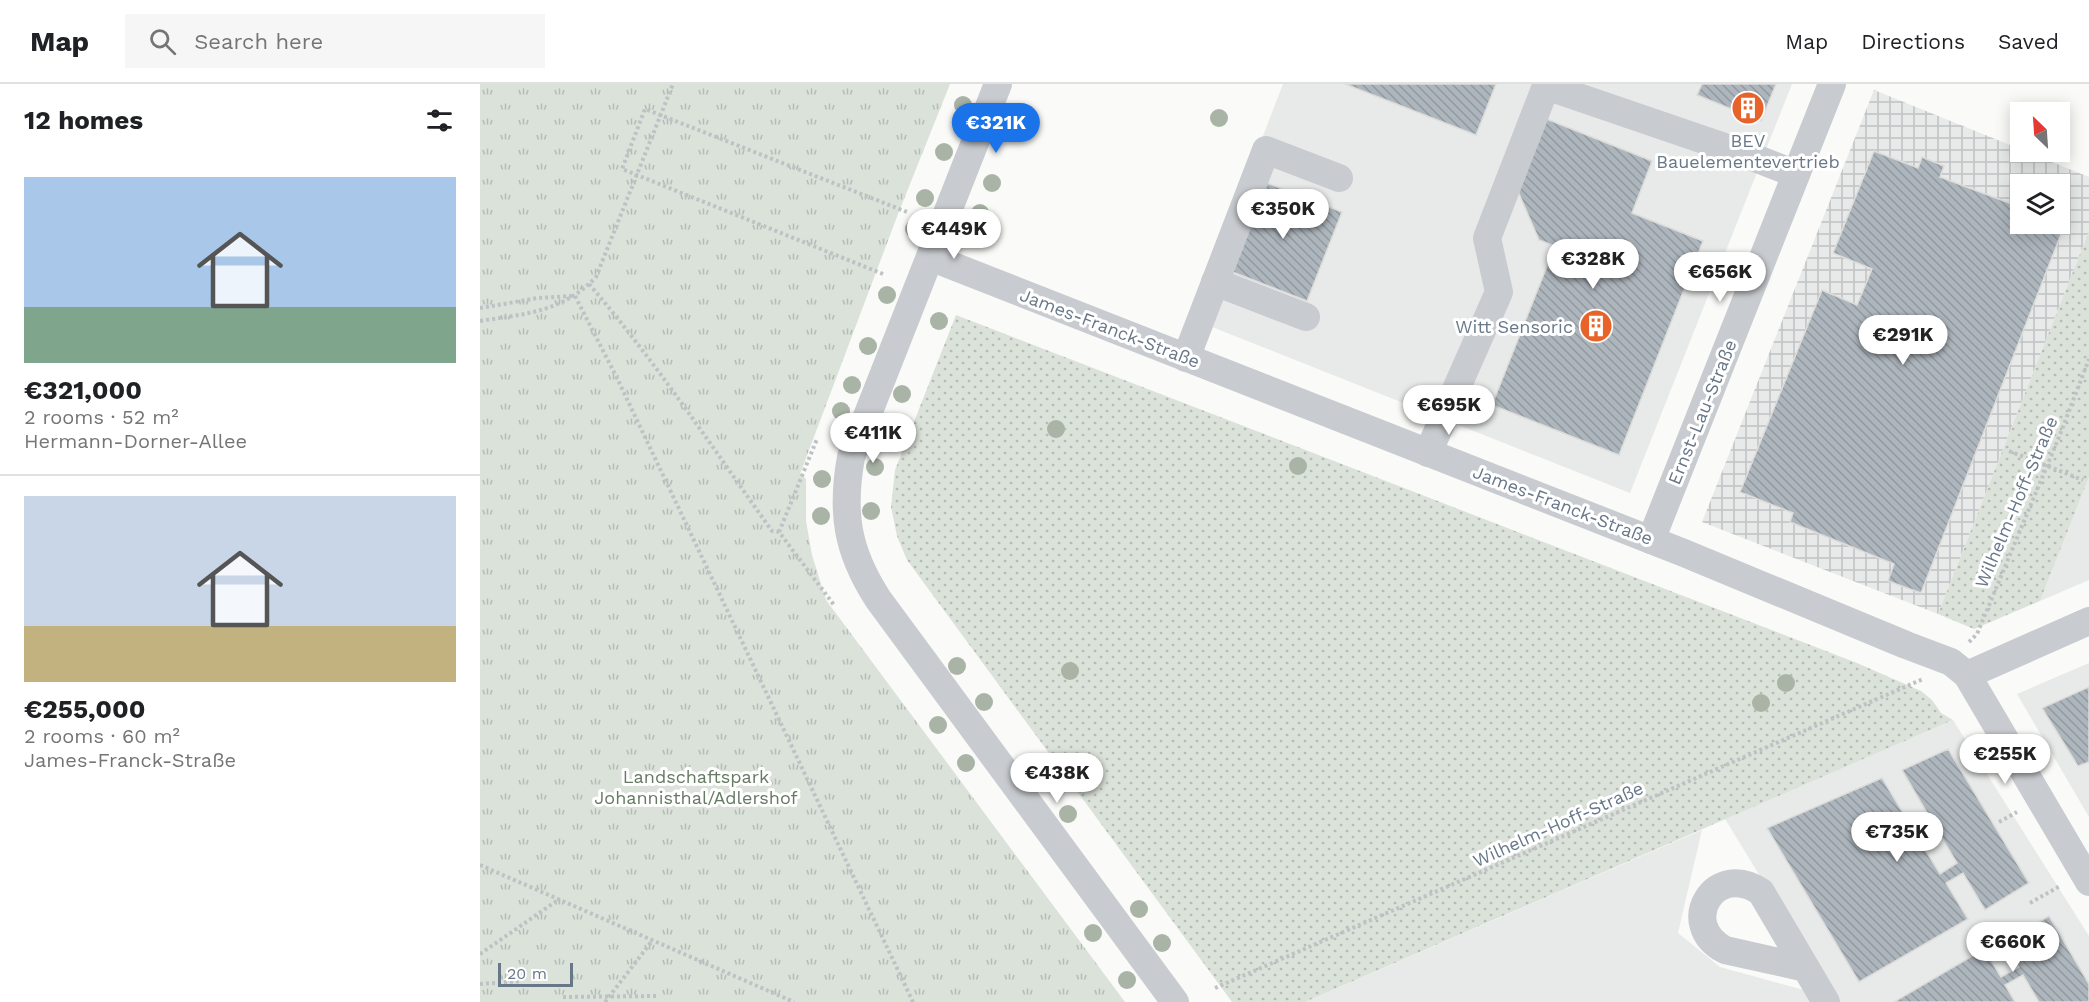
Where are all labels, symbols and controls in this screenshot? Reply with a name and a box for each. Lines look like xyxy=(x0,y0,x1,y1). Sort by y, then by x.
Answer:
search box xyxy=(125,14,545,68)
text: Map xyxy=(30,25,89,58)
icon: search xyxy=(146,25,179,58)
text: Search here xyxy=(194,29,323,54)
text: Map xyxy=(1785,29,1828,54)
text: Directions xyxy=(1861,29,1965,54)
text: Saved xyxy=(1998,29,2059,54)
building icon: BEV Bauelementevertrieb xyxy=(1730,90,1766,126)
north arrow xyxy=(2010,102,2070,162)
map controls xyxy=(2010,102,2070,234)
pin: €321K xyxy=(954,103,1038,154)
icon: filters xyxy=(423,104,456,137)
text: 12 homes xyxy=(24,105,143,135)
text: €321K xyxy=(966,110,1026,134)
place label: BEV Bauelementevertrieb xyxy=(1656,130,1840,172)
button: layers xyxy=(2010,174,2070,234)
pin: €350K xyxy=(1241,189,1325,240)
text: €350K xyxy=(1251,196,1315,220)
pin: €449K xyxy=(912,209,996,260)
icon: home xyxy=(186,216,294,324)
text: €449K xyxy=(921,216,987,240)
pin: €328K xyxy=(1551,239,1635,290)
text: €328K xyxy=(1561,246,1625,270)
pin: €656K xyxy=(1678,252,1762,303)
text: €656K xyxy=(1688,259,1752,283)
street label: James-Franck-Straße xyxy=(1017,284,1203,372)
building icon: Witt Sensoric xyxy=(1578,308,1614,344)
pin: €291K xyxy=(1861,315,1945,366)
place label: Witt Sensoric xyxy=(1455,316,1573,337)
text: €291K xyxy=(1873,322,1933,346)
street label: Ernst-Lau-Straße xyxy=(1663,336,1741,488)
text: €321,000 xyxy=(24,375,142,405)
pin: €695K xyxy=(1407,385,1491,436)
text: €695K xyxy=(1417,392,1481,416)
text: 2 rooms · 52 m² xyxy=(24,405,179,429)
pin: €411K xyxy=(831,413,915,464)
street label: Wilhelm-Hoff-Straße xyxy=(1970,413,2062,591)
text: €411K xyxy=(844,420,902,444)
text: Hermann-Dorner-Allee xyxy=(24,429,247,453)
street label: James-Franck-Straße xyxy=(1470,461,1656,549)
icon: home xyxy=(186,535,294,643)
text: €255,000 xyxy=(24,694,146,724)
text: 2 rooms · 60 m² xyxy=(24,724,180,748)
pin: €255K xyxy=(1963,734,2047,785)
text: €255K xyxy=(1973,741,2037,765)
text: James-Franck-Straße xyxy=(24,748,236,772)
pin: €438K xyxy=(1015,753,1099,804)
text: €438K xyxy=(1024,760,1090,784)
park label: Landschaftspark Johannisthal/Adlershof xyxy=(594,766,798,808)
street label: Wilhelm-Hoff-Straße xyxy=(1470,777,1646,871)
pin: €735K xyxy=(1855,812,1939,863)
text: €735K xyxy=(1865,819,1929,843)
pin: €660K xyxy=(1971,922,2055,973)
text: €660K xyxy=(1980,929,2046,953)
scale bar xyxy=(498,960,573,988)
text: 20 m xyxy=(507,964,547,983)

